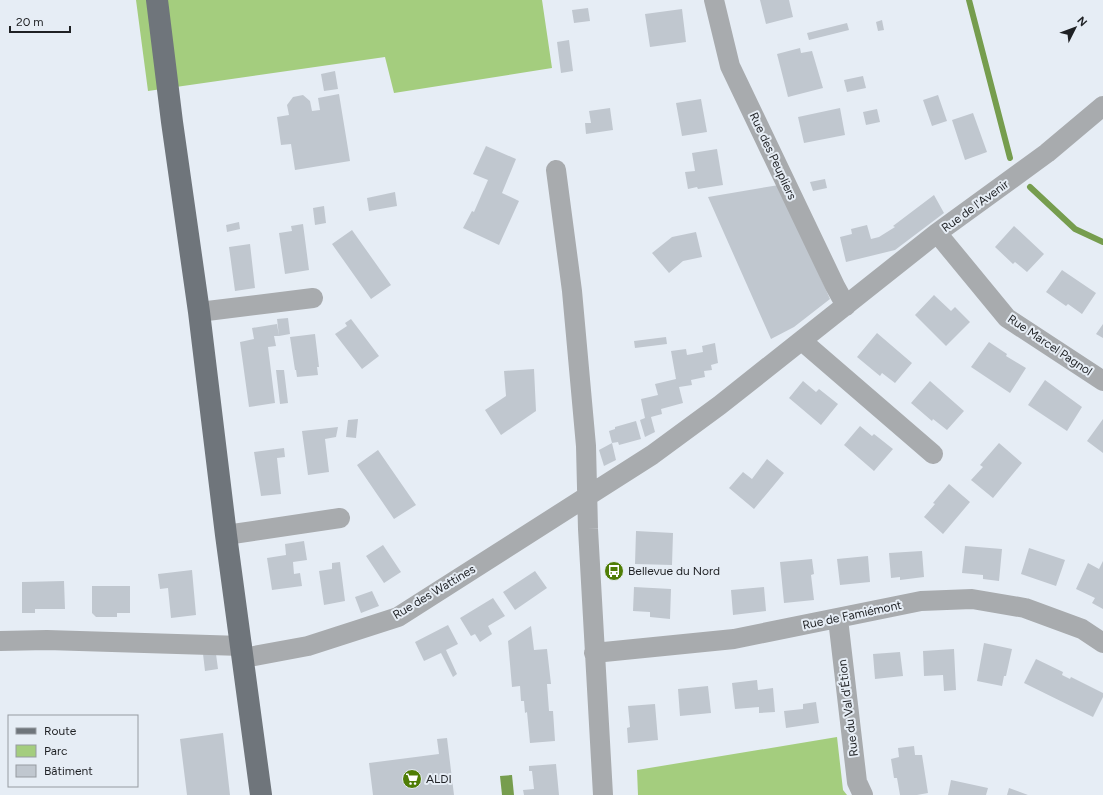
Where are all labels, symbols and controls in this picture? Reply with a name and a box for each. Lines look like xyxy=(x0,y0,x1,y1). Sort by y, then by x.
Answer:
scale bar xyxy=(10,8,70,34)
north arrow xyxy=(1055,8,1095,48)
text: N xyxy=(1074,14,1090,29)
text: 20 m xyxy=(16,15,44,29)
street label: Rue des Peupliers xyxy=(747,110,800,202)
street label: Rue de l'Avenir xyxy=(939,177,1011,235)
street label: Rue Marcel Pagnol xyxy=(1005,312,1095,378)
bus stop icon: Bellevue du Nord xyxy=(603,560,625,582)
street label: Rue des Wattines xyxy=(390,562,478,622)
place label: Bellevue du Nord xyxy=(628,564,720,578)
street label: Rue de Famiémont xyxy=(801,598,903,632)
street label: Rue du Val d'Étion xyxy=(835,658,861,757)
legend xyxy=(8,715,138,787)
text: Route xyxy=(44,724,77,738)
text: Parc xyxy=(44,744,68,758)
text: Bâtiment xyxy=(44,764,93,778)
supermarket icon: ALDI xyxy=(401,768,423,790)
place label: ALDI xyxy=(426,772,452,786)

